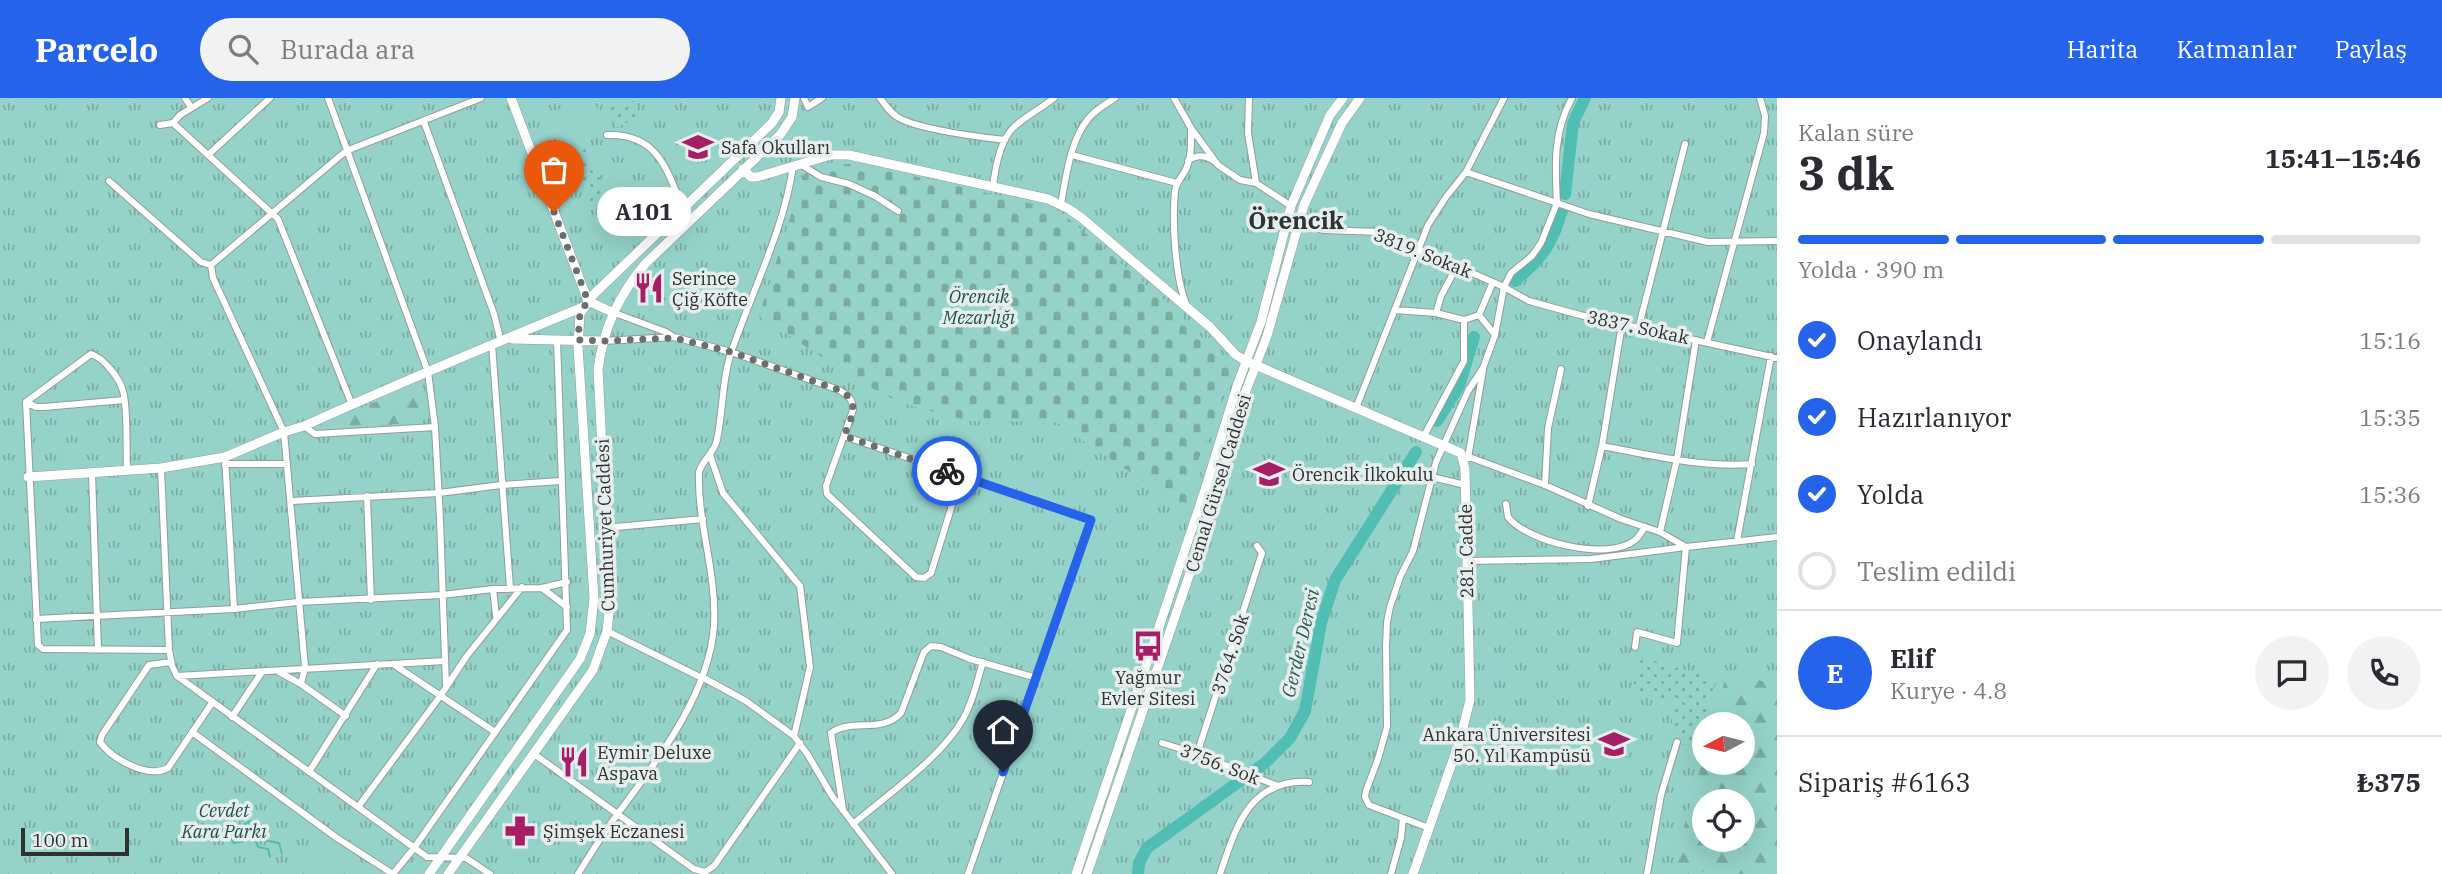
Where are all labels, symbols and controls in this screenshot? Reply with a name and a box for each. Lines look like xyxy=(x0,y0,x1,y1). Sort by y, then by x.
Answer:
search box xyxy=(200,18,690,81)
text: Parcelo xyxy=(35,28,158,71)
icon: search xyxy=(224,30,262,68)
text: Burada ara xyxy=(280,32,415,66)
text: Harita xyxy=(2067,33,2138,65)
text: Katmanlar xyxy=(2176,33,2297,65)
text: Paylaş xyxy=(2335,33,2407,65)
text: Kalan süre xyxy=(1798,117,1914,147)
school or university icon: Safa Okulları xyxy=(681,130,715,164)
place label: Safa Okulları xyxy=(721,136,830,159)
pin xyxy=(524,140,584,212)
text: 15:41–15:46 xyxy=(2265,141,2421,175)
text: 3 dk xyxy=(1798,143,1894,203)
icon: bag xyxy=(535,151,573,189)
callout: A101 xyxy=(596,188,690,236)
text: A101 xyxy=(615,196,673,226)
district label: Örencik xyxy=(1248,204,1344,236)
street label: 3819. Sokak xyxy=(1371,223,1476,283)
text: Yolda · 390 m xyxy=(1798,254,1944,284)
place label: Serince Çiğ Köfte xyxy=(672,267,748,311)
restaurant icon: Serince Çiğ Köfte xyxy=(632,271,666,305)
park label: Örencik Mezarlığı xyxy=(942,285,1016,329)
street label: 3837. Sokak xyxy=(1585,305,1692,349)
icon: check xyxy=(1798,321,1836,359)
text: Onaylandı xyxy=(1857,323,1983,357)
text: 15:16 xyxy=(2359,325,2421,355)
street label: Cemal Gürsel Caddesi xyxy=(1180,391,1256,575)
icon: check xyxy=(1798,398,1836,436)
text: Hazırlanıyor xyxy=(1857,400,2011,434)
text: 15:35 xyxy=(2359,402,2421,432)
courier xyxy=(912,436,982,506)
street label: Cumhuriyet Caddesi xyxy=(590,438,620,612)
icon: bike xyxy=(928,452,966,490)
school or university icon: Örencik İlkokulu xyxy=(1252,457,1286,491)
place label: Örencik İlkokulu xyxy=(1292,463,1434,486)
icon: check xyxy=(1798,475,1836,513)
text: Yolda xyxy=(1857,477,1924,511)
text: 15:36 xyxy=(2359,479,2421,509)
street label: 281. Cadde xyxy=(1454,504,1478,598)
text: Teslim edildi xyxy=(1857,554,2016,588)
water label: Gerder Deresi xyxy=(1276,586,1324,700)
street label: 3764. Sok xyxy=(1206,610,1254,697)
bus stop icon: Yağmur Evler Sitesi xyxy=(1131,629,1165,663)
button: chat xyxy=(2255,636,2329,710)
button: phone xyxy=(2347,636,2421,710)
text: Elif xyxy=(1890,641,1934,675)
text: E xyxy=(1826,656,1844,690)
place label: Yağmur Evler Sitesi xyxy=(1101,666,1196,710)
text: Kurye · 4.8 xyxy=(1890,675,2007,705)
pin xyxy=(973,700,1033,772)
icon: home xyxy=(984,711,1022,749)
north arrow xyxy=(1692,712,1755,775)
map controls xyxy=(1692,712,1755,852)
place label: Ankara Üniversitesi 50. Yıl Kampüsü xyxy=(1422,723,1591,767)
school or university icon: Ankara Üniversitesi 50. Yıl Kampüsü xyxy=(1597,727,1631,761)
street label: 3756. Sok xyxy=(1177,738,1264,790)
place label: Eymir Deluxe Aspava xyxy=(597,741,711,785)
restaurant icon: Eymir Deluxe Aspava xyxy=(557,745,591,779)
text: Sipariş #6163 xyxy=(1798,765,1971,799)
text: ₺375 xyxy=(2357,765,2421,799)
button: locate xyxy=(1692,789,1755,852)
park label: Cevdet Kara Parkı xyxy=(180,799,267,843)
pharmacy icon: Şimşek Eczanesi xyxy=(503,814,537,848)
place label: Şimşek Eczanesi xyxy=(543,820,685,843)
scale bar xyxy=(21,825,130,857)
text: 100 m xyxy=(32,828,89,852)

